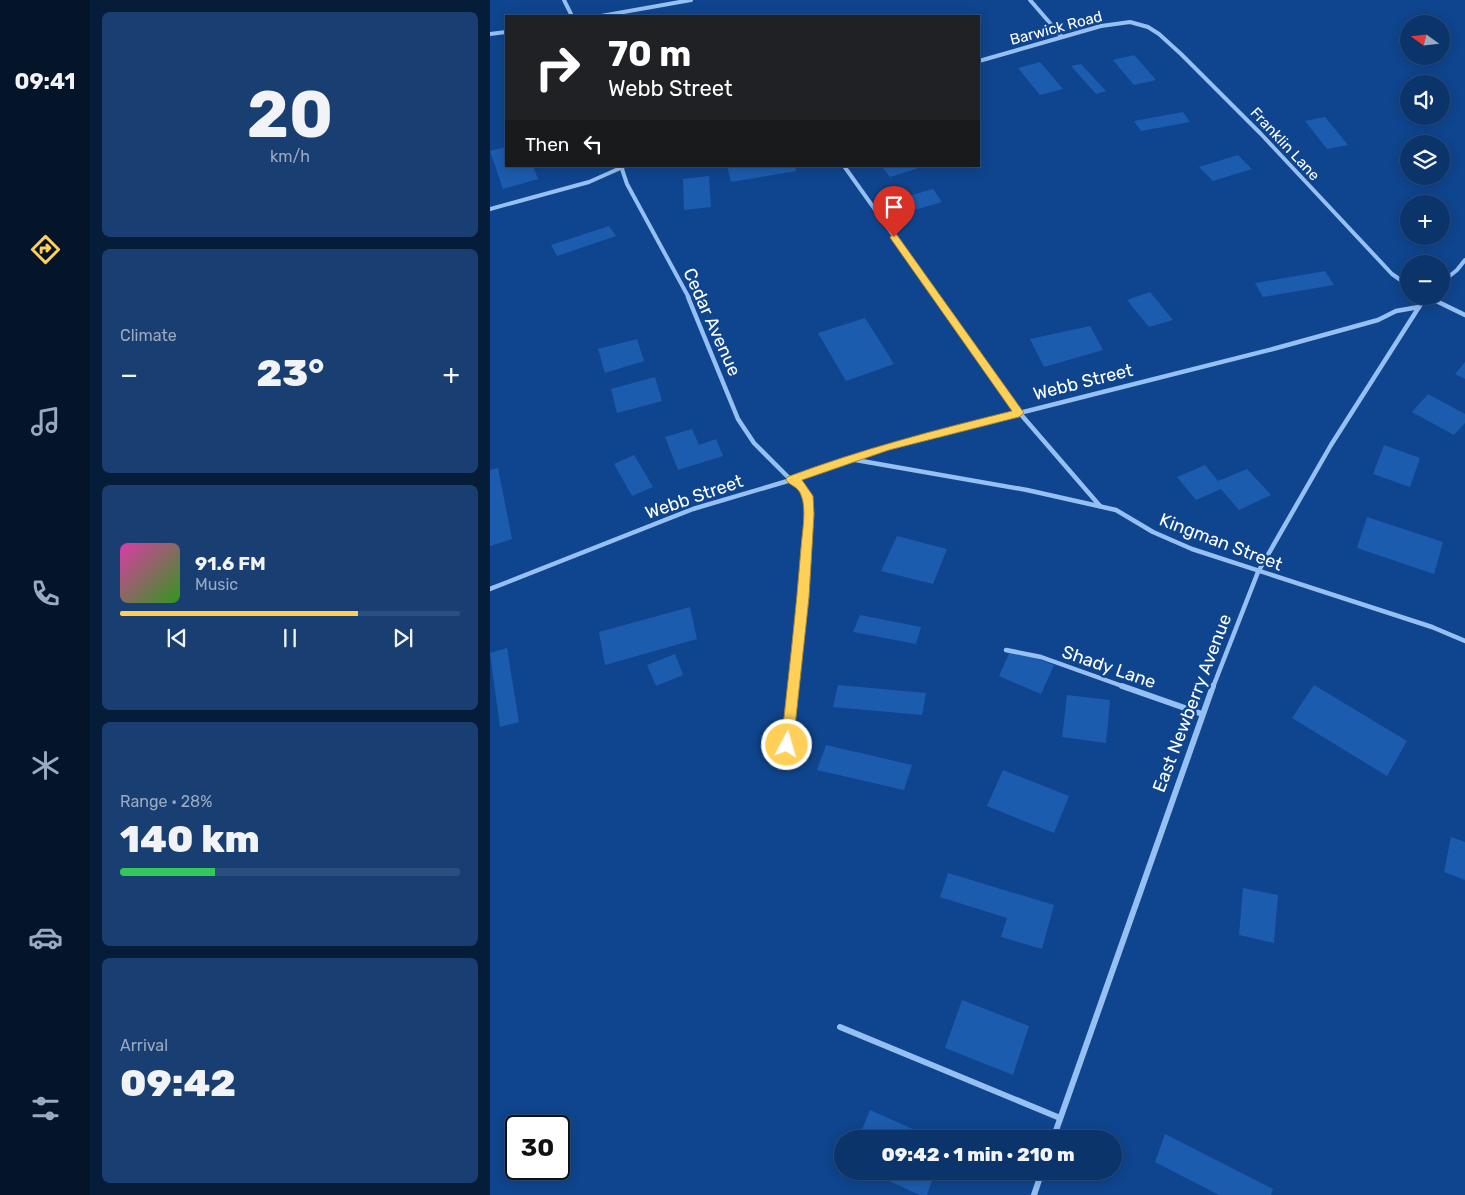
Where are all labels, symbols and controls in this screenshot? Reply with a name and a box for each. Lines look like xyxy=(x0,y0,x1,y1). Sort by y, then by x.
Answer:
street label: Barwick Road xyxy=(1008,7,1104,49)
north arrow xyxy=(1400,15,1450,65)
map controls xyxy=(1400,15,1450,305)
text: 70 m xyxy=(608,33,691,75)
icon: right xyxy=(525,35,590,100)
text: 09:41 xyxy=(15,68,75,95)
text: Webb Street xyxy=(608,75,733,102)
button: sound xyxy=(1400,75,1450,125)
text: 20 xyxy=(247,76,333,153)
street label: Franklin Lane xyxy=(1247,104,1323,184)
icon: left xyxy=(579,130,607,158)
text: Then xyxy=(525,133,569,156)
button: layers xyxy=(1400,135,1450,185)
text: km/h xyxy=(270,147,310,166)
pin xyxy=(873,186,915,237)
icon: arrive xyxy=(880,193,908,221)
button: + xyxy=(1400,195,1450,245)
icon: directions xyxy=(28,232,63,267)
button: − xyxy=(1400,255,1450,305)
street label: Cedar Avenue xyxy=(678,264,746,380)
text: Climate xyxy=(120,326,177,345)
text: 23° xyxy=(257,350,324,396)
text: − xyxy=(120,358,138,391)
text: + xyxy=(443,358,460,391)
street label: Webb Street xyxy=(1031,359,1135,405)
icon: music xyxy=(28,404,63,439)
street label: Webb Street xyxy=(642,470,746,524)
street label: Kingman Street xyxy=(1156,508,1286,576)
text: 91.6 FM xyxy=(195,552,266,575)
text: Music xyxy=(195,575,238,594)
icon: phone xyxy=(28,576,63,611)
street label: East Newberry Avenue xyxy=(1148,611,1236,795)
icon: previous xyxy=(163,624,191,652)
icon: pause xyxy=(276,624,304,652)
icon: next xyxy=(389,624,417,652)
street label: Shady Lane xyxy=(1059,641,1159,693)
position arrow xyxy=(760,718,812,770)
icon: climate xyxy=(28,748,63,783)
text: Range · 28% xyxy=(120,792,212,811)
text: 140 km xyxy=(120,816,260,862)
icon: car xyxy=(28,920,63,955)
text: Arrival xyxy=(120,1036,168,1055)
text: 09:42 xyxy=(120,1060,236,1106)
icon: filters xyxy=(28,1091,63,1126)
speed limit sign: 30 xyxy=(505,1115,570,1180)
text: 09:42 · 1 min · 210 m xyxy=(881,1143,1075,1166)

